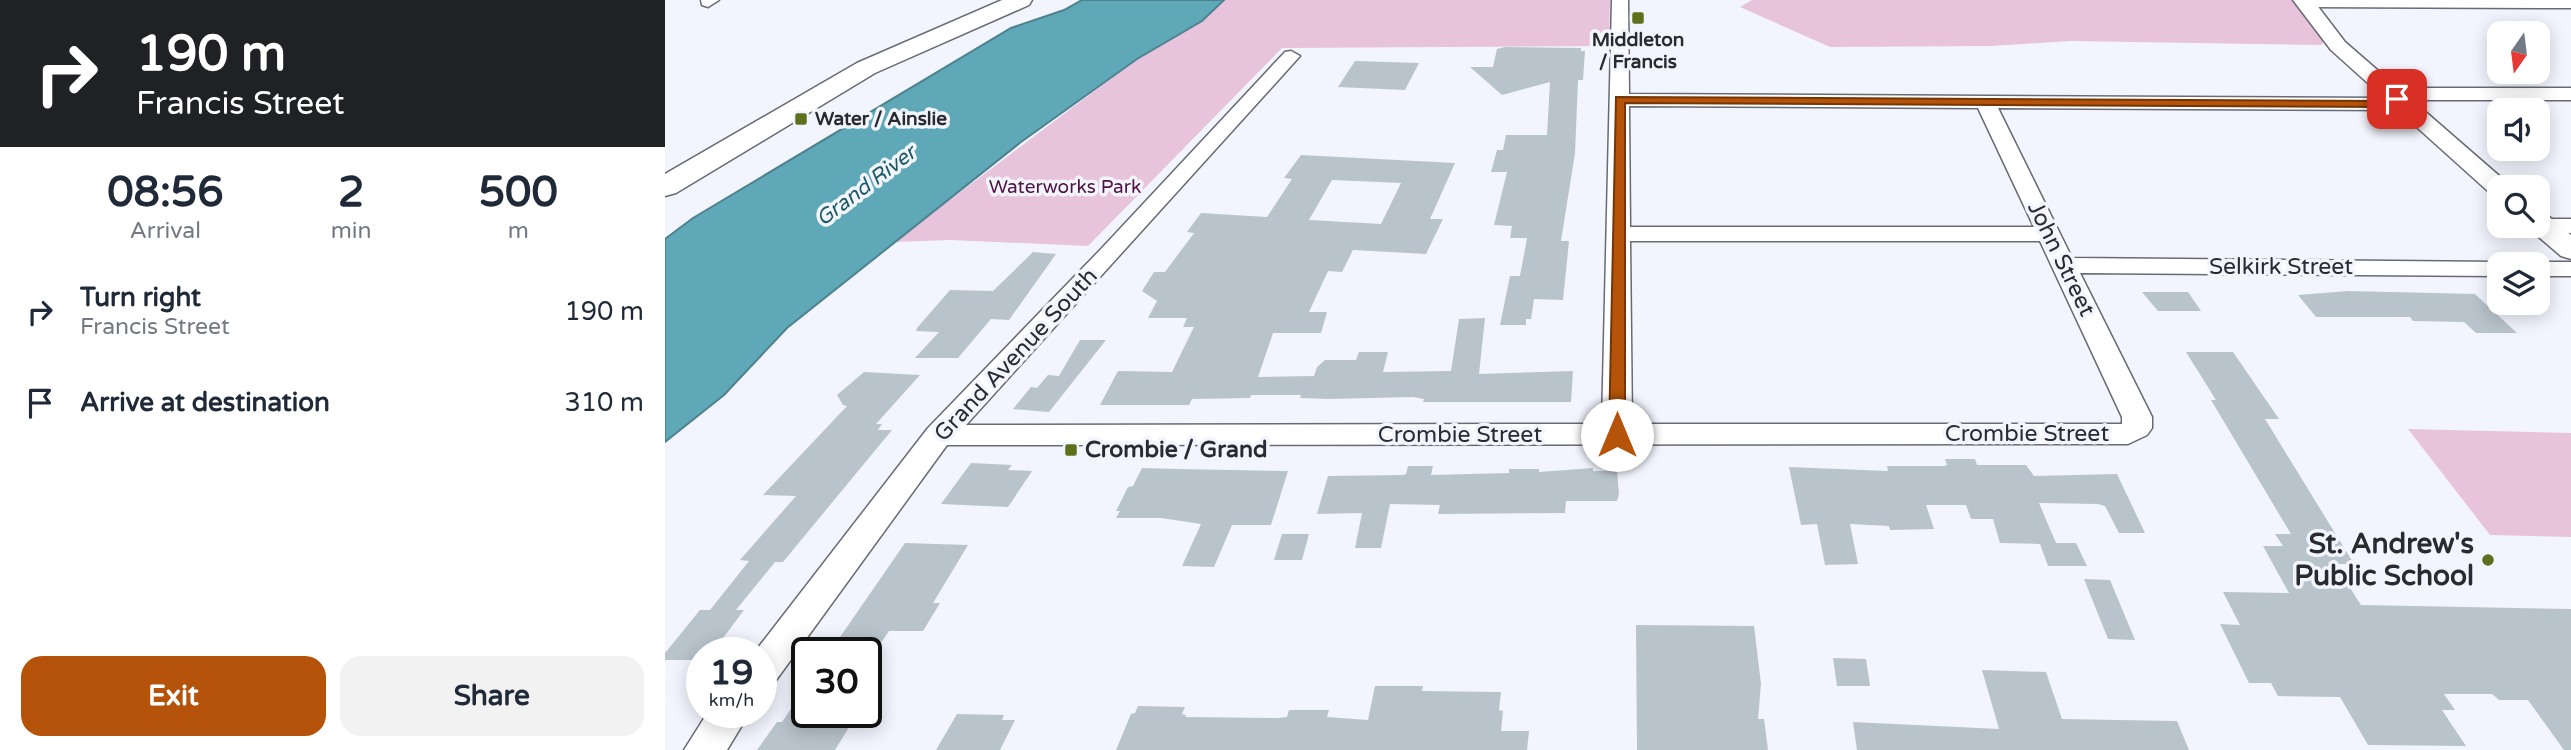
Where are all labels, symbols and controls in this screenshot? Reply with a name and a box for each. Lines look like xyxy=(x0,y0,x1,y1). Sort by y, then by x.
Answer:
marker: Middleton / Francis xyxy=(1630,10,1646,26)
north arrow xyxy=(2487,21,2550,84)
map controls xyxy=(2487,21,2550,315)
text: 190 m xyxy=(136,25,286,84)
icon: right xyxy=(21,28,112,119)
place label: Middleton / Francis xyxy=(1592,29,1684,73)
pin xyxy=(2367,69,2427,129)
icon: arrive xyxy=(2378,80,2416,118)
text: Francis Street xyxy=(136,85,344,123)
button: sound xyxy=(2487,98,2550,161)
place label: Water / Ainslie xyxy=(815,108,947,130)
marker: Water / Ainslie xyxy=(793,111,809,127)
water label: Grand River xyxy=(811,139,923,232)
text: 08:56 xyxy=(107,167,224,218)
text: 2 xyxy=(338,167,364,218)
text: 500 xyxy=(479,167,558,218)
button: search xyxy=(2487,175,2550,238)
park label: Waterworks Park xyxy=(989,176,1141,198)
street label: John Street xyxy=(2021,197,2101,321)
text: Arrival xyxy=(130,217,201,245)
text: min xyxy=(331,217,372,245)
text: m xyxy=(508,217,529,245)
button: layers xyxy=(2487,252,2550,315)
street label: Selkirk Street xyxy=(2209,253,2353,281)
street label: Grand Avenue South xyxy=(928,262,1104,448)
text: Turn right xyxy=(80,282,201,313)
icon: right xyxy=(21,293,59,331)
text: 190 m xyxy=(564,296,644,327)
text: Francis Street xyxy=(80,313,230,341)
icon: arrive xyxy=(21,384,59,422)
text: Arrive at destination xyxy=(80,387,330,418)
text: 310 m xyxy=(564,387,644,418)
position arrow xyxy=(1580,398,1654,472)
street label: Crombie Street xyxy=(1945,420,2109,448)
street label: Crombie Street xyxy=(1378,421,1542,449)
place label: Crombie / Grand xyxy=(1085,436,1267,464)
marker: Crombie / Grand xyxy=(1063,442,1079,458)
place label: St. Andrew's Public School xyxy=(2294,527,2474,593)
marker: St. Andrew's Public School xyxy=(2480,552,2496,568)
speed limit sign: 30 xyxy=(791,637,882,728)
text: 19 xyxy=(710,652,753,694)
button: Exit xyxy=(21,656,326,736)
button: Share xyxy=(340,656,644,736)
text: km/h xyxy=(709,689,754,711)

